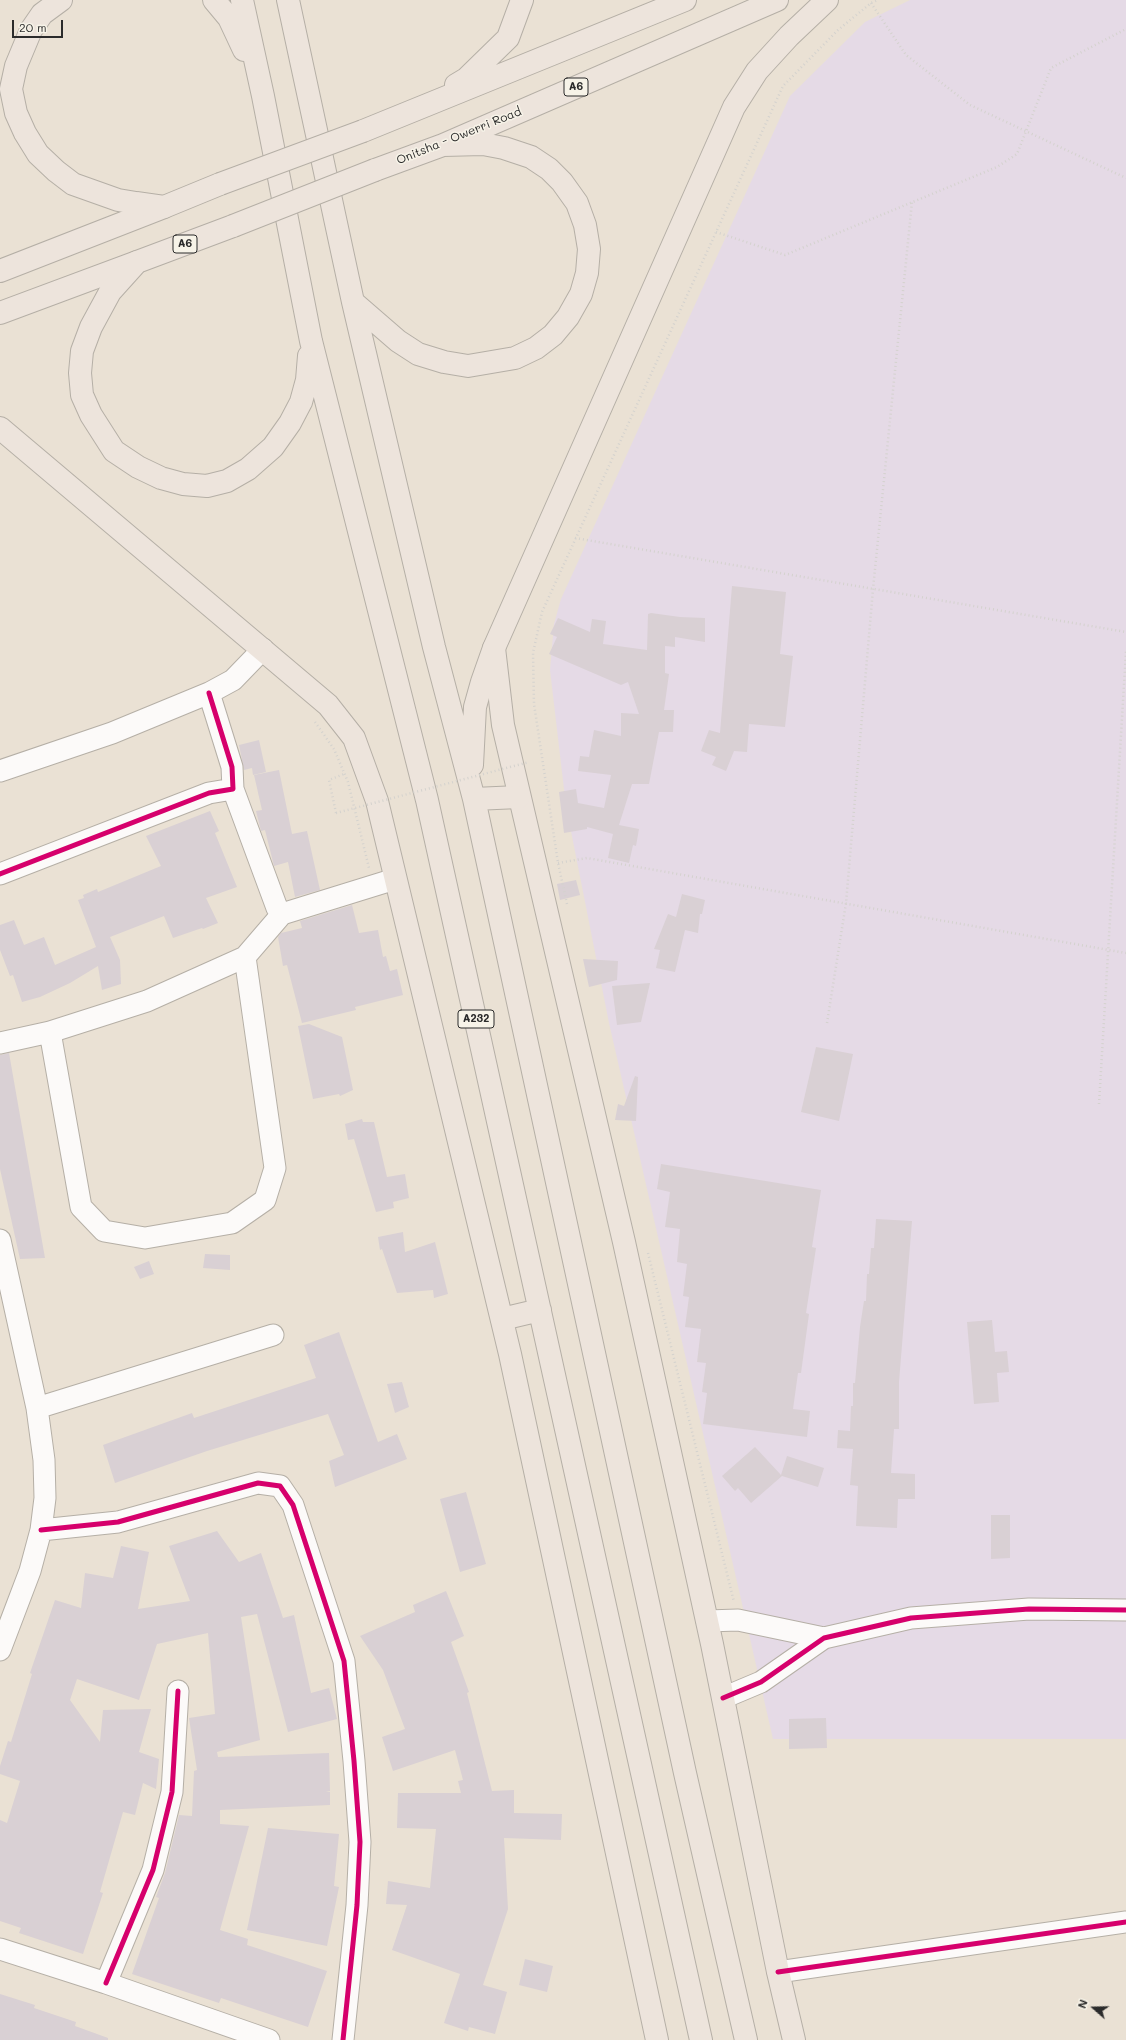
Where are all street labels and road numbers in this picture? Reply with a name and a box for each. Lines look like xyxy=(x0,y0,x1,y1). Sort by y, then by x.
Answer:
road number: A6 xyxy=(564,78,588,96)
street label: Onitsha - Owerri Road xyxy=(394,104,524,168)
road number: A6 xyxy=(173,235,197,253)
road number: A232 xyxy=(458,1010,494,1028)

